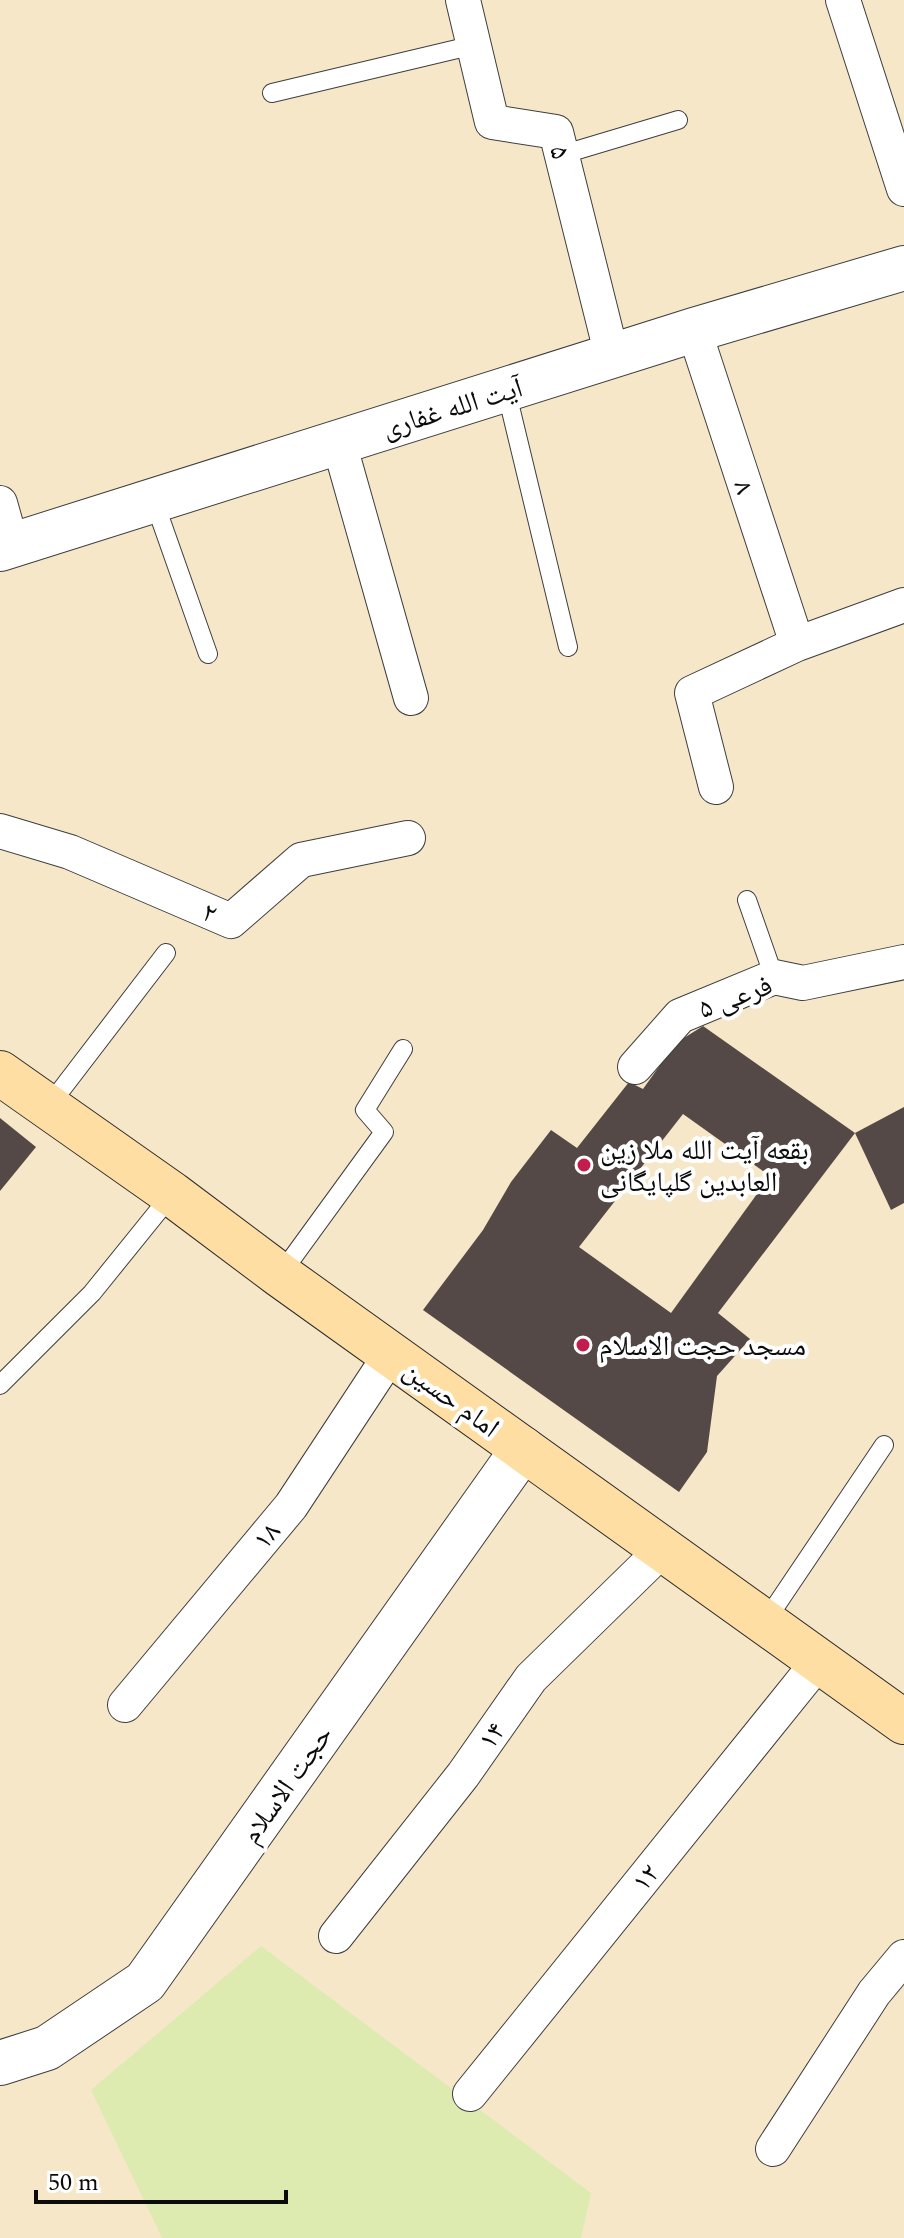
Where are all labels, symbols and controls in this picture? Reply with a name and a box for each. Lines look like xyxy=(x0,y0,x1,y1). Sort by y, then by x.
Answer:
street label: ۵ xyxy=(537,141,582,163)
street label: آیت الله غفاری xyxy=(377,366,529,450)
street label: ۸ xyxy=(721,475,766,500)
street label: ۲ xyxy=(195,891,224,936)
street label: فرعی ۵ xyxy=(692,964,779,1031)
place label: بقعه آیت الله ملا زین العابدین گلپایگانی xyxy=(600,1129,809,1204)
marker: بقعه آیت الله ملا زین العابدین گلپایگانی xyxy=(575,1156,593,1174)
place label: مسجد حجت الاسلام xyxy=(599,1325,806,1368)
marker: مسجد حجت الاسلام xyxy=(574,1336,592,1354)
street label: امام حسین xyxy=(394,1349,508,1449)
street label: ۱۸ xyxy=(243,1513,292,1559)
street label: ۱۴ xyxy=(467,1713,517,1758)
street label: حجت الاسلام xyxy=(230,1717,344,1853)
street label: ۱۲ xyxy=(622,1855,671,1901)
scale bar xyxy=(36,2154,286,2204)
text: 50 m xyxy=(48,2165,99,2201)

